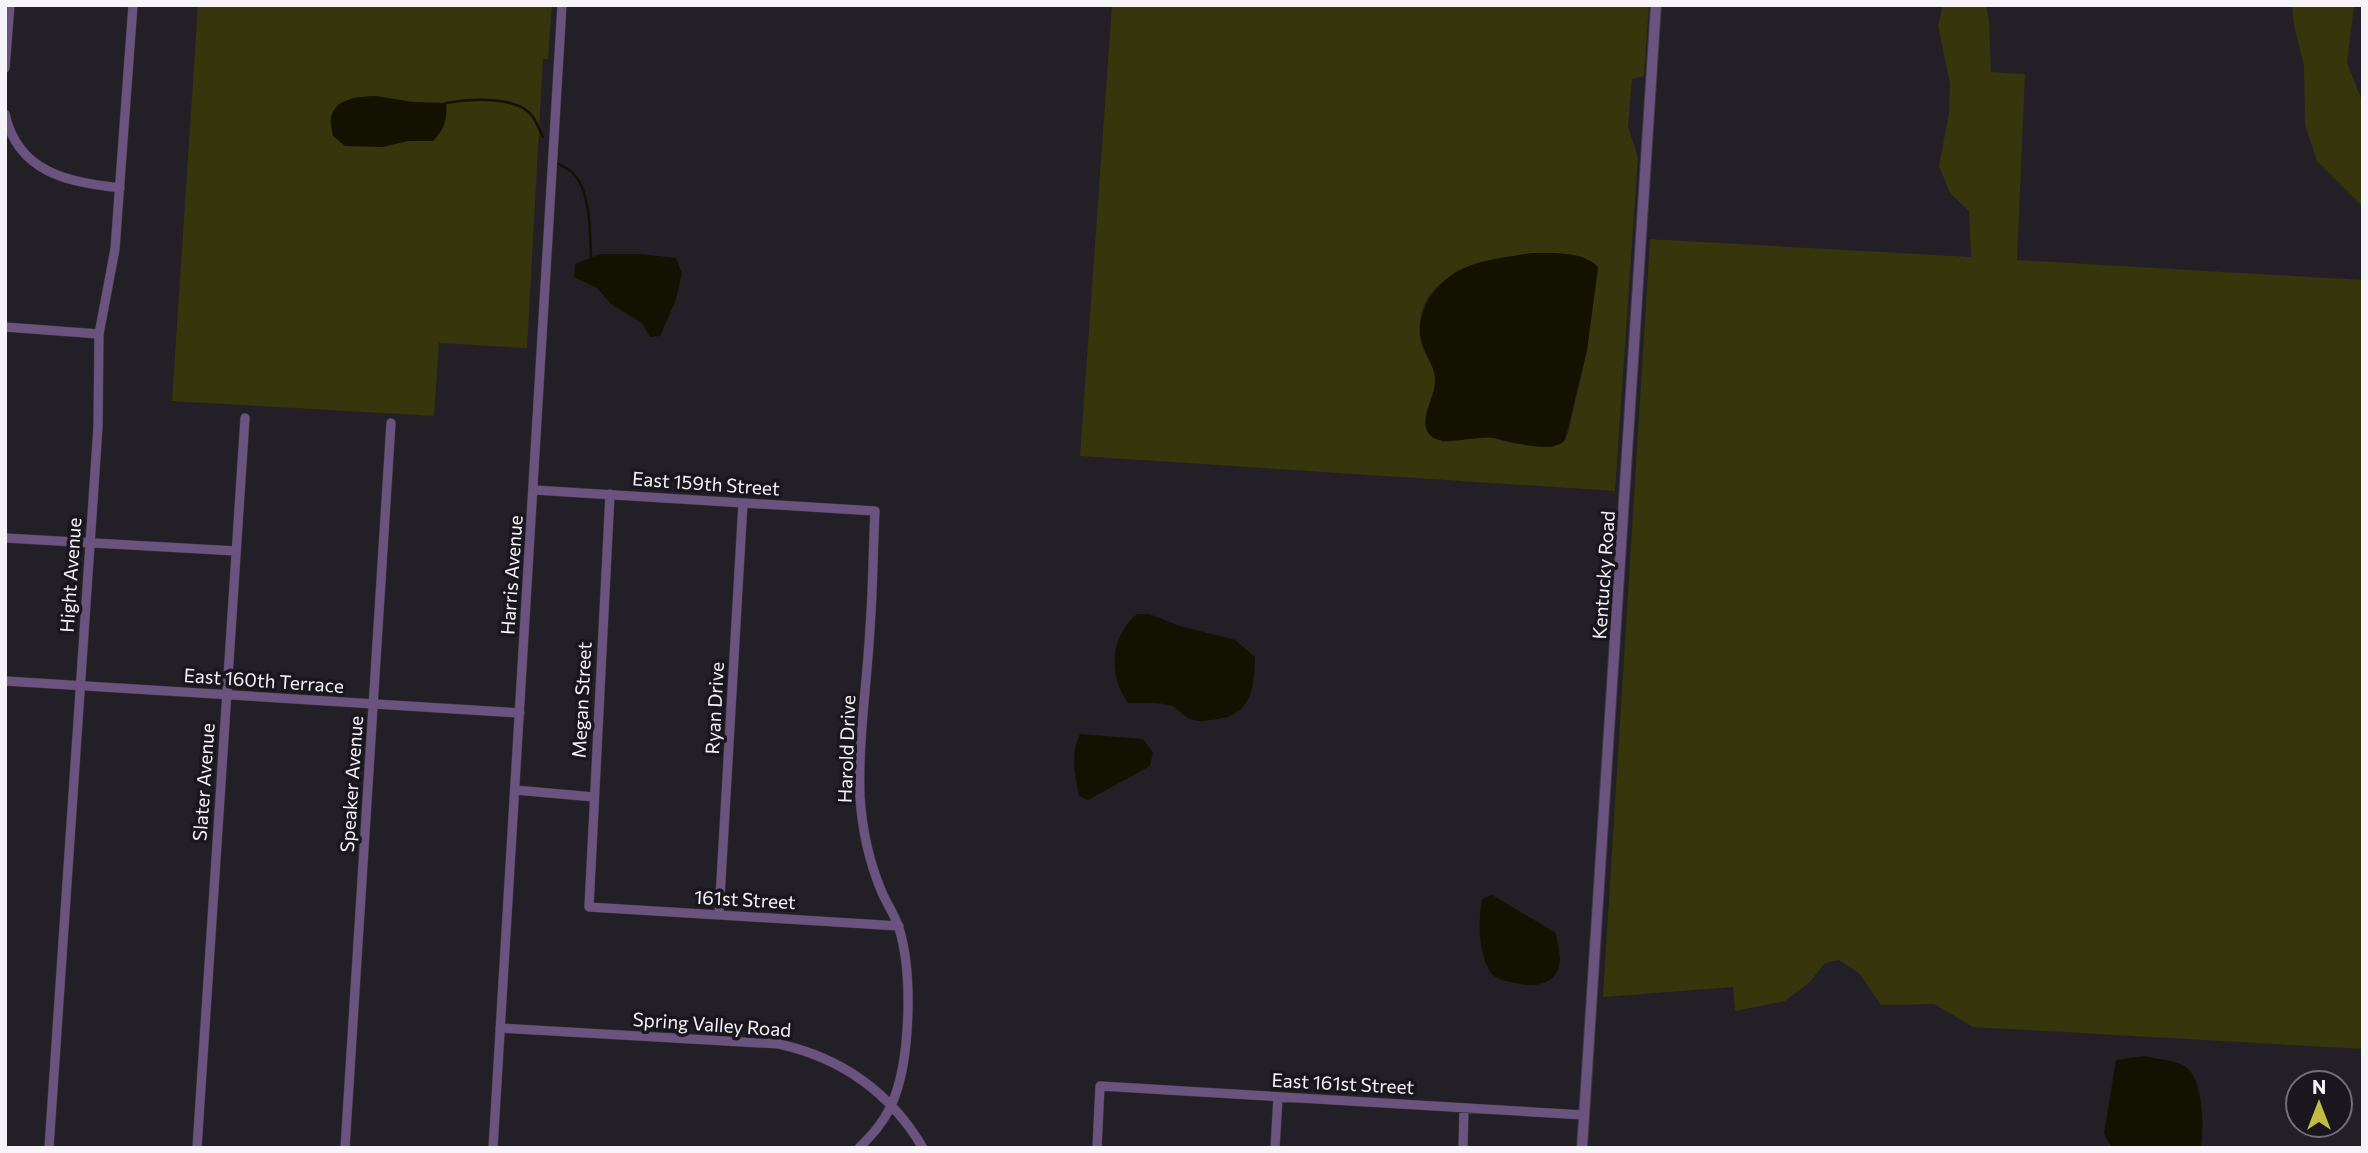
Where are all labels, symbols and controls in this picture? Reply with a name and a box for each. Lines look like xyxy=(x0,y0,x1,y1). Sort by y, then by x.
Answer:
street label: East 159th Street xyxy=(631,466,781,500)
street label: Kentucky Road xyxy=(1587,510,1619,640)
street label: Harris Avenue xyxy=(495,514,527,636)
street label: Hight Avenue xyxy=(55,517,85,633)
street label: Megan Street xyxy=(566,641,596,759)
street label: Ryan Drive xyxy=(700,661,728,755)
street label: East 160th Terrace xyxy=(183,663,345,697)
street label: Harold Drive xyxy=(833,695,859,803)
street label: Speaker Avenue xyxy=(335,715,367,853)
street label: Slater Avenue xyxy=(187,722,219,842)
street label: 161st Street xyxy=(694,885,796,913)
street label: Spring Valley Road xyxy=(632,1007,792,1041)
street label: East 161st Street xyxy=(1271,1068,1415,1098)
north arrow xyxy=(2284,1069,2354,1139)
text: N xyxy=(2312,1075,2326,1098)

